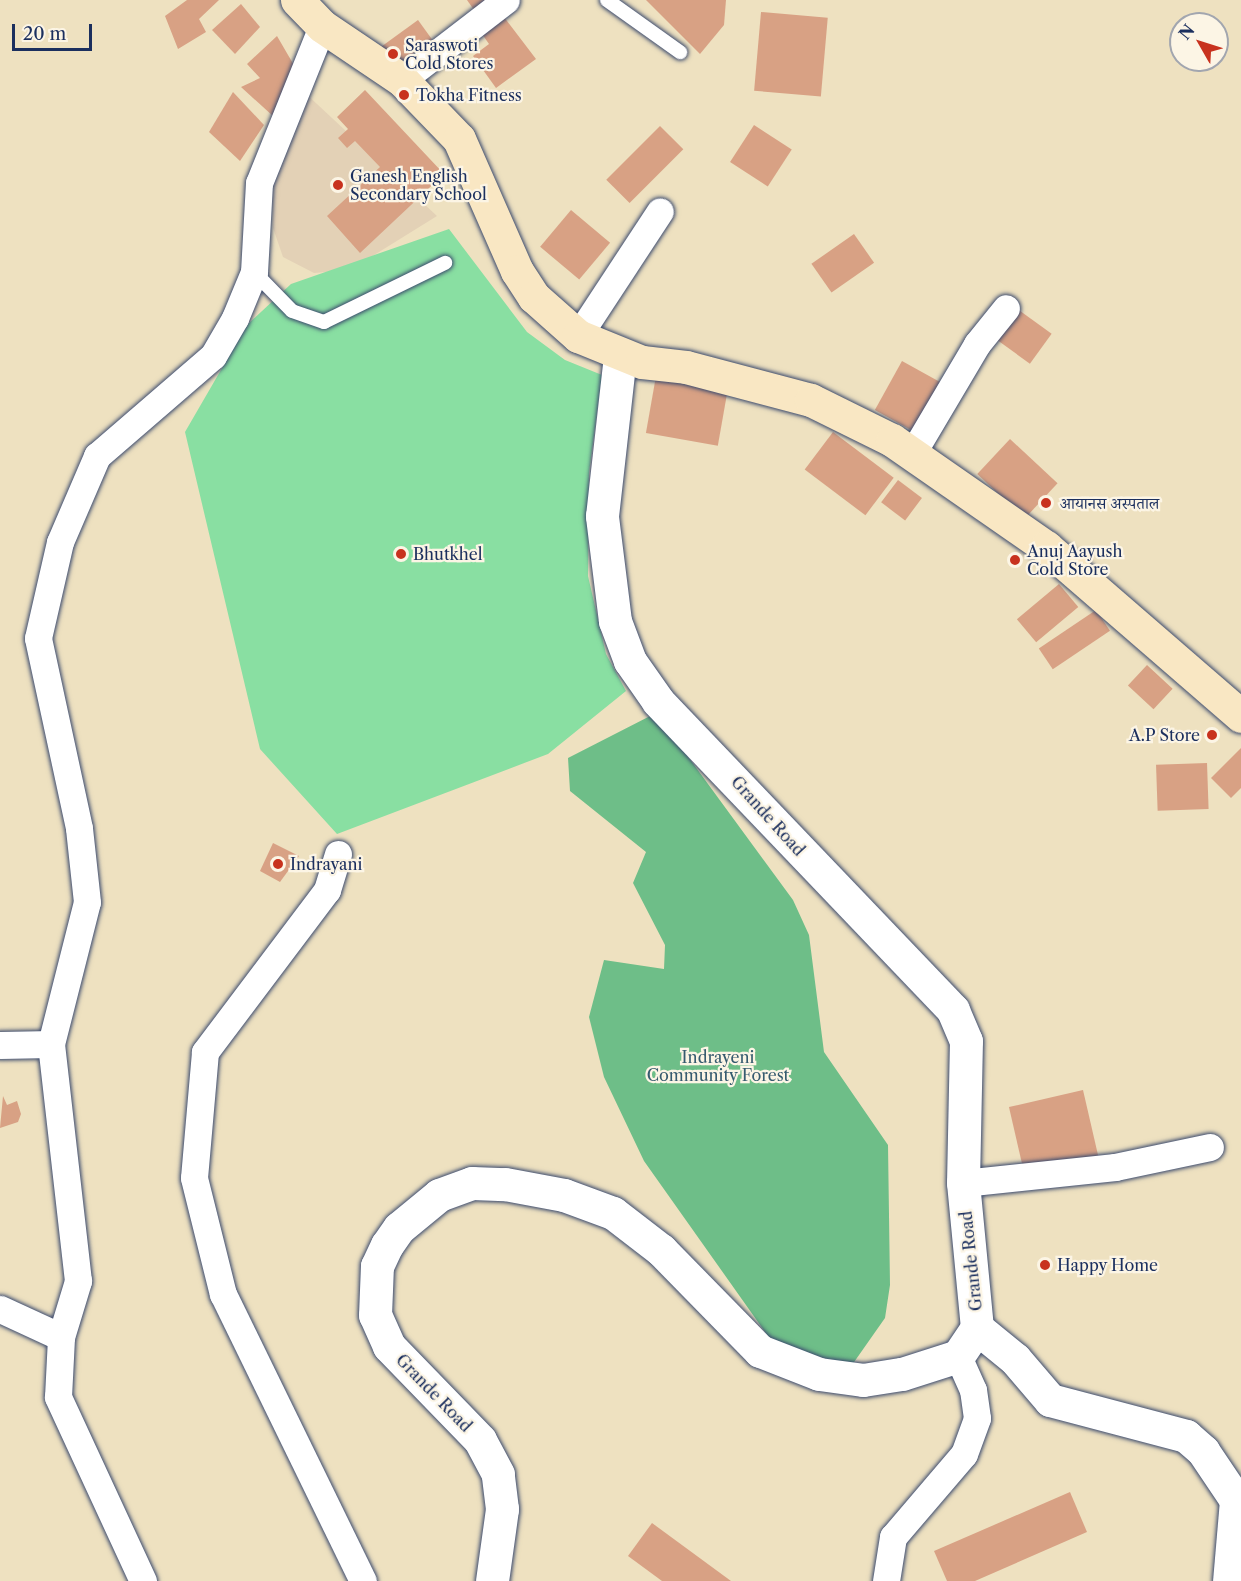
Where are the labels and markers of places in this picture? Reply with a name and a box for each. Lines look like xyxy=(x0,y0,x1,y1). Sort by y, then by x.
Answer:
place label: Saraswoti Cold Stores xyxy=(405,35,493,73)
marker: Saraswoti Cold Stores xyxy=(386,47,400,61)
place label: Tokha Fitness xyxy=(416,85,522,105)
marker: Tokha Fitness xyxy=(397,88,411,102)
place label: Ganesh English Secondary School xyxy=(350,166,487,204)
marker: Ganesh English Secondary School xyxy=(331,178,345,192)
place label: आयानस अस्पताल xyxy=(1060,493,1159,513)
marker: आयानस अस्पताल xyxy=(1037,494,1055,512)
place label: Anuj Aayush Cold Store xyxy=(1027,541,1123,579)
place label: Bhutkhel xyxy=(413,544,483,564)
marker: Bhutkhel xyxy=(394,547,408,561)
marker: Anuj Aayush Cold Store xyxy=(1008,553,1022,567)
place label: A.P Store xyxy=(1129,725,1200,745)
marker: A.P Store xyxy=(1205,728,1219,742)
place label: Indrayani xyxy=(290,854,362,874)
marker: Indrayani xyxy=(271,857,285,871)
place label: Happy Home xyxy=(1057,1255,1159,1275)
marker: Happy Home xyxy=(1038,1258,1052,1272)

